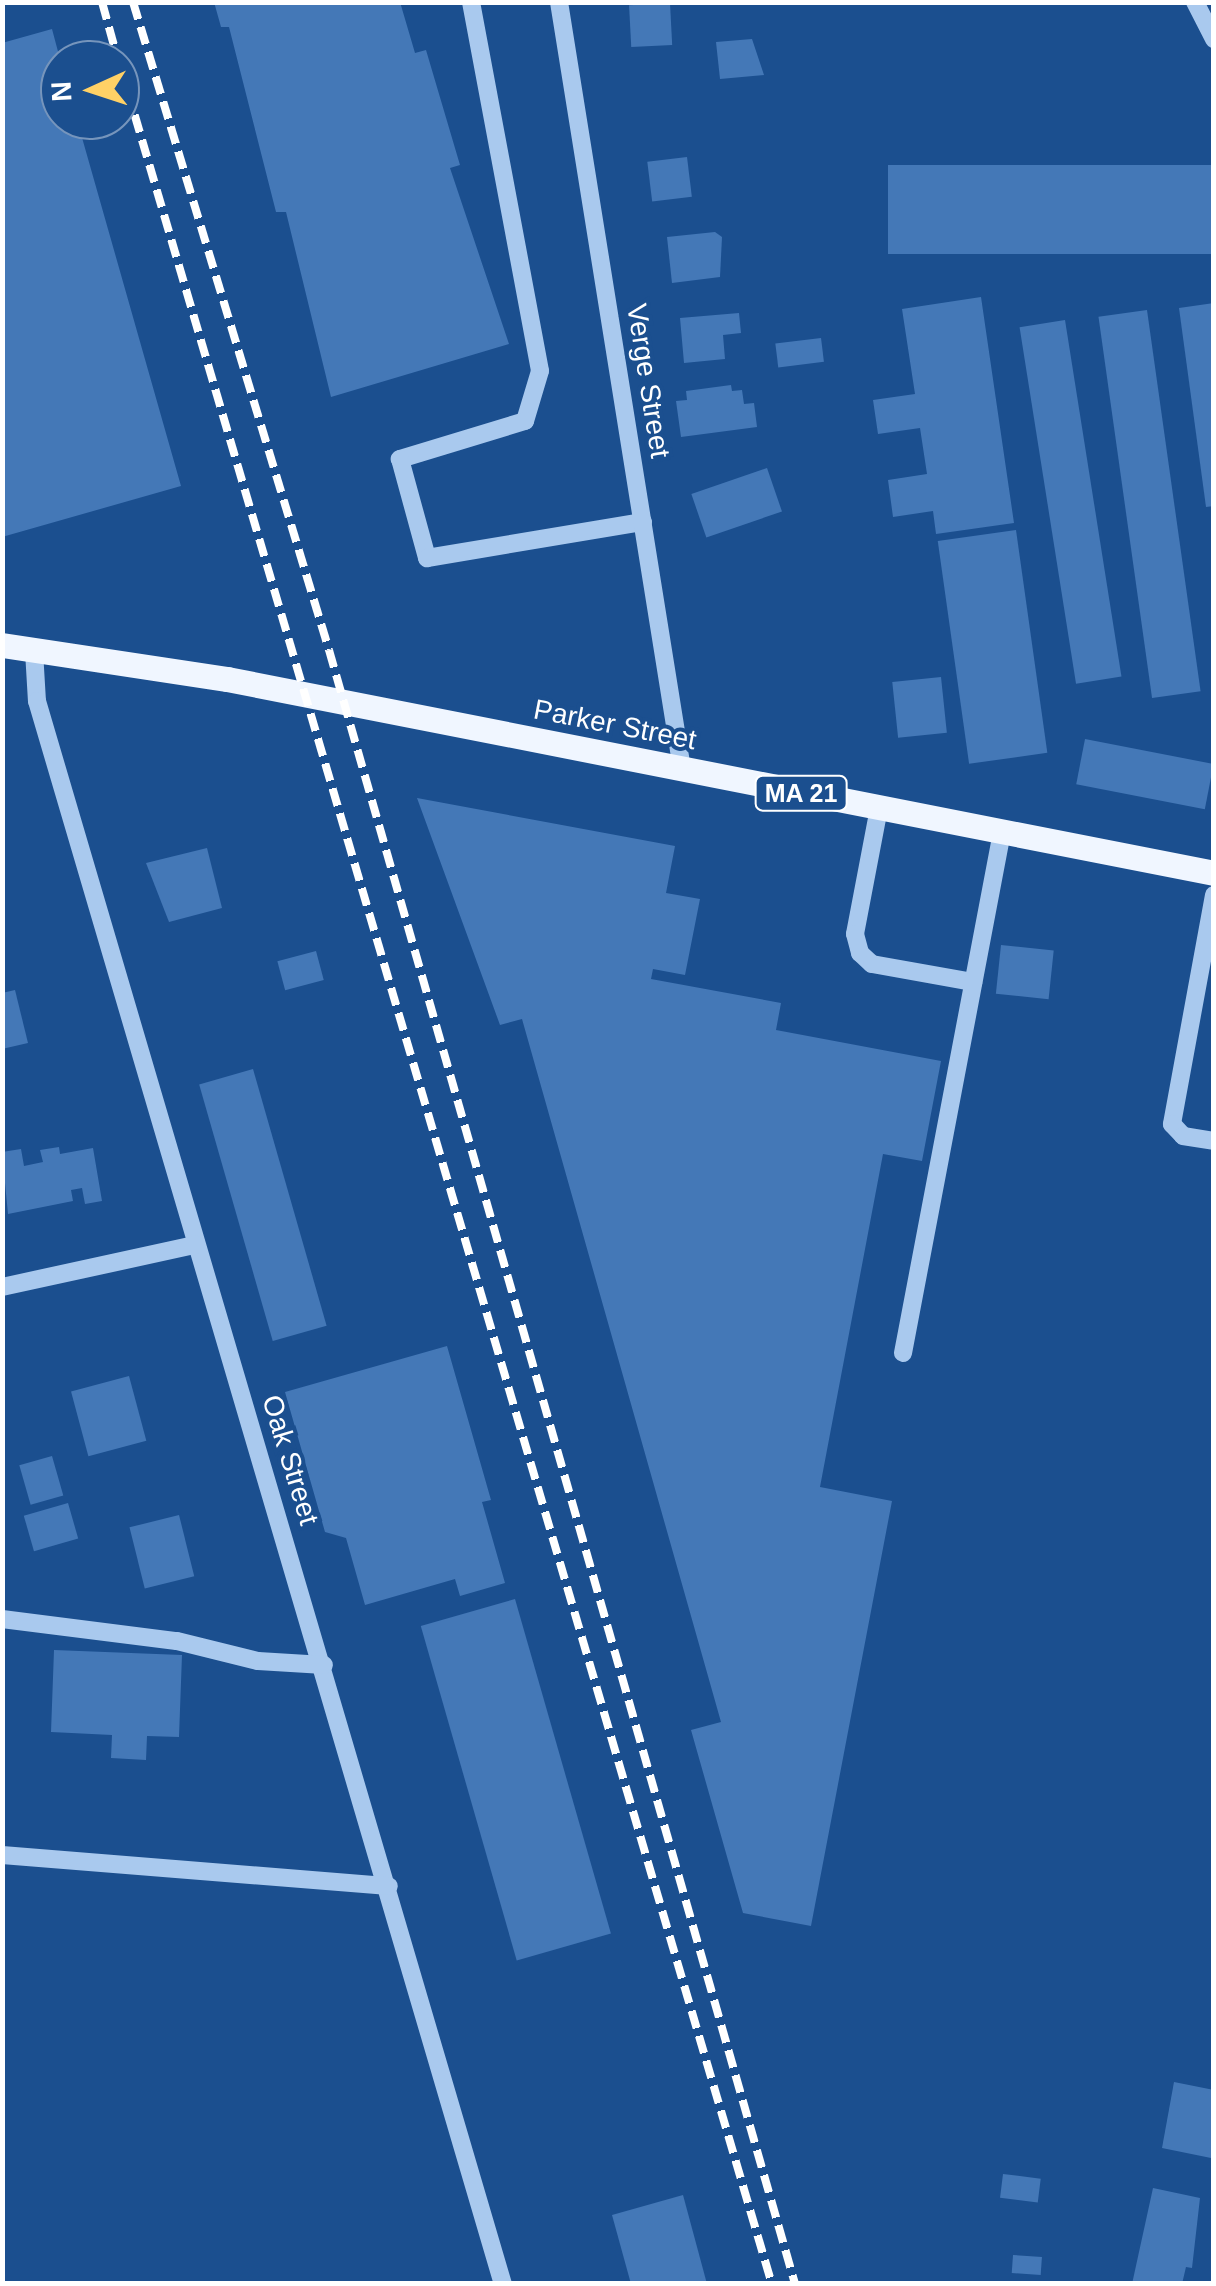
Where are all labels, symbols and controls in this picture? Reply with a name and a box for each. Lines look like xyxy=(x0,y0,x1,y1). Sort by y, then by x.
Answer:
north arrow xyxy=(40,40,140,140)
text: N xyxy=(46,81,78,102)
street label: Verge Street xyxy=(619,302,677,460)
street label: Parker Street xyxy=(531,693,699,757)
road number: MA 21 xyxy=(754,773,848,813)
street label: Oak Street xyxy=(254,1391,326,1529)

